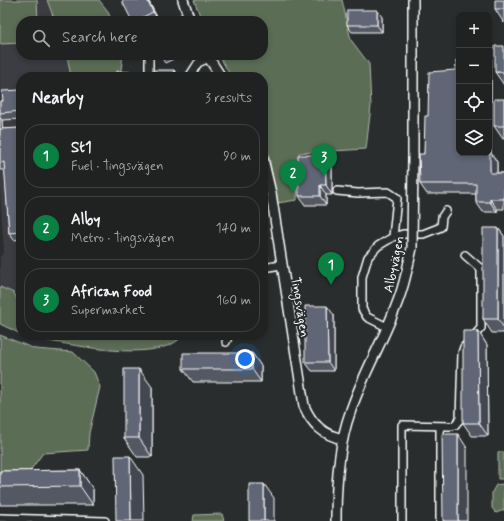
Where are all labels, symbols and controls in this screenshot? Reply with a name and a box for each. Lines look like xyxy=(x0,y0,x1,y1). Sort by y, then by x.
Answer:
map controls xyxy=(456,12,492,156)
button: + xyxy=(456,12,492,48)
search box xyxy=(16,16,268,60)
icon: search xyxy=(30,27,52,49)
text: Search here xyxy=(62,28,138,48)
button: − xyxy=(456,48,492,84)
button: locate xyxy=(456,84,492,120)
text: Nearby xyxy=(32,87,84,109)
text: 3 results xyxy=(205,90,252,107)
button: layers xyxy=(456,120,492,156)
text: St1 xyxy=(71,138,92,158)
pin: 3 xyxy=(311,144,337,177)
text: 1 xyxy=(43,148,49,165)
text: 90 m xyxy=(223,148,251,165)
text: Fuel · Tingsvägen xyxy=(71,158,163,175)
pin: 2 xyxy=(280,160,306,193)
text: Alby xyxy=(71,210,100,230)
text: 2 xyxy=(43,220,49,237)
text: 140 m xyxy=(216,220,251,237)
text: Metro · Tingsvägen xyxy=(71,230,174,247)
street label: Albyvägen xyxy=(380,234,409,294)
pin: 1 xyxy=(318,252,344,285)
street label: Tingsvägen xyxy=(285,276,313,339)
text: African Food xyxy=(71,282,152,302)
text: 3 xyxy=(43,292,49,309)
text: 160 m xyxy=(216,292,251,309)
text: Supermarket xyxy=(71,302,145,319)
your location xyxy=(235,349,255,369)

